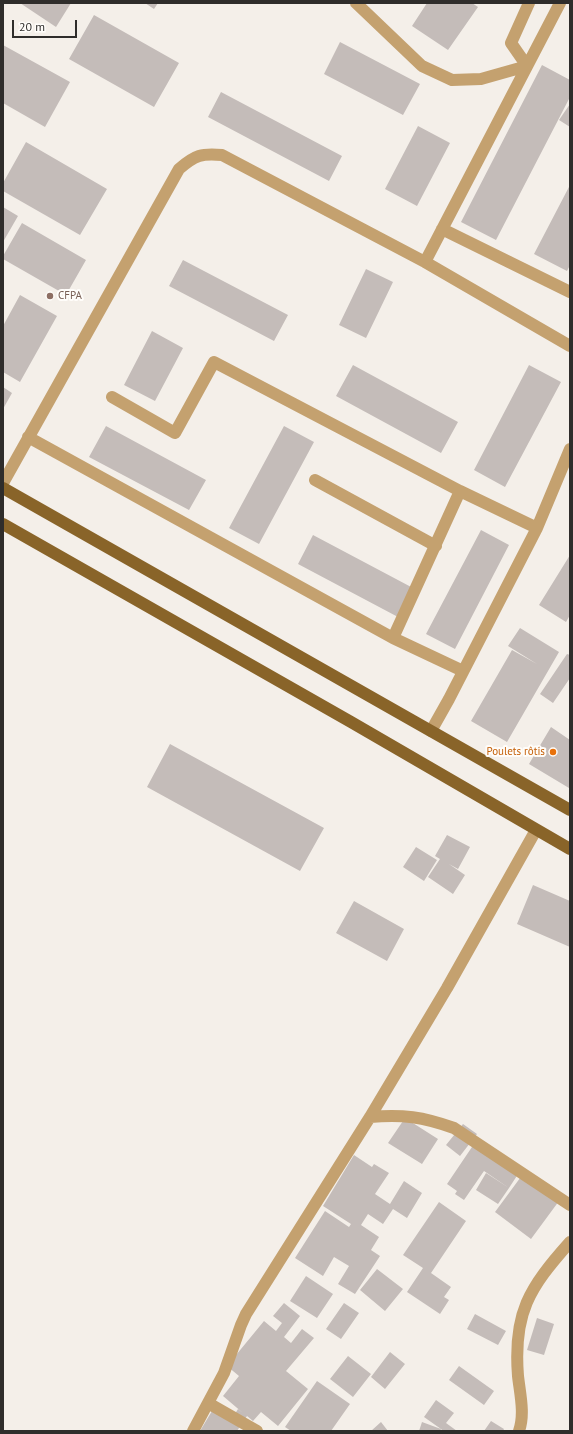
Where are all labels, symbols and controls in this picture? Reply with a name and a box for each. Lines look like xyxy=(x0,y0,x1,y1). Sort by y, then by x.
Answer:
scale bar xyxy=(14,12,79,38)
text: 20 m xyxy=(19,19,45,34)
place label: CFPA xyxy=(58,289,82,303)
marker: CFPA xyxy=(45,291,55,301)
place label: Poulets rôtis xyxy=(486,745,545,759)
marker: Poulets rôtis xyxy=(548,747,558,757)

